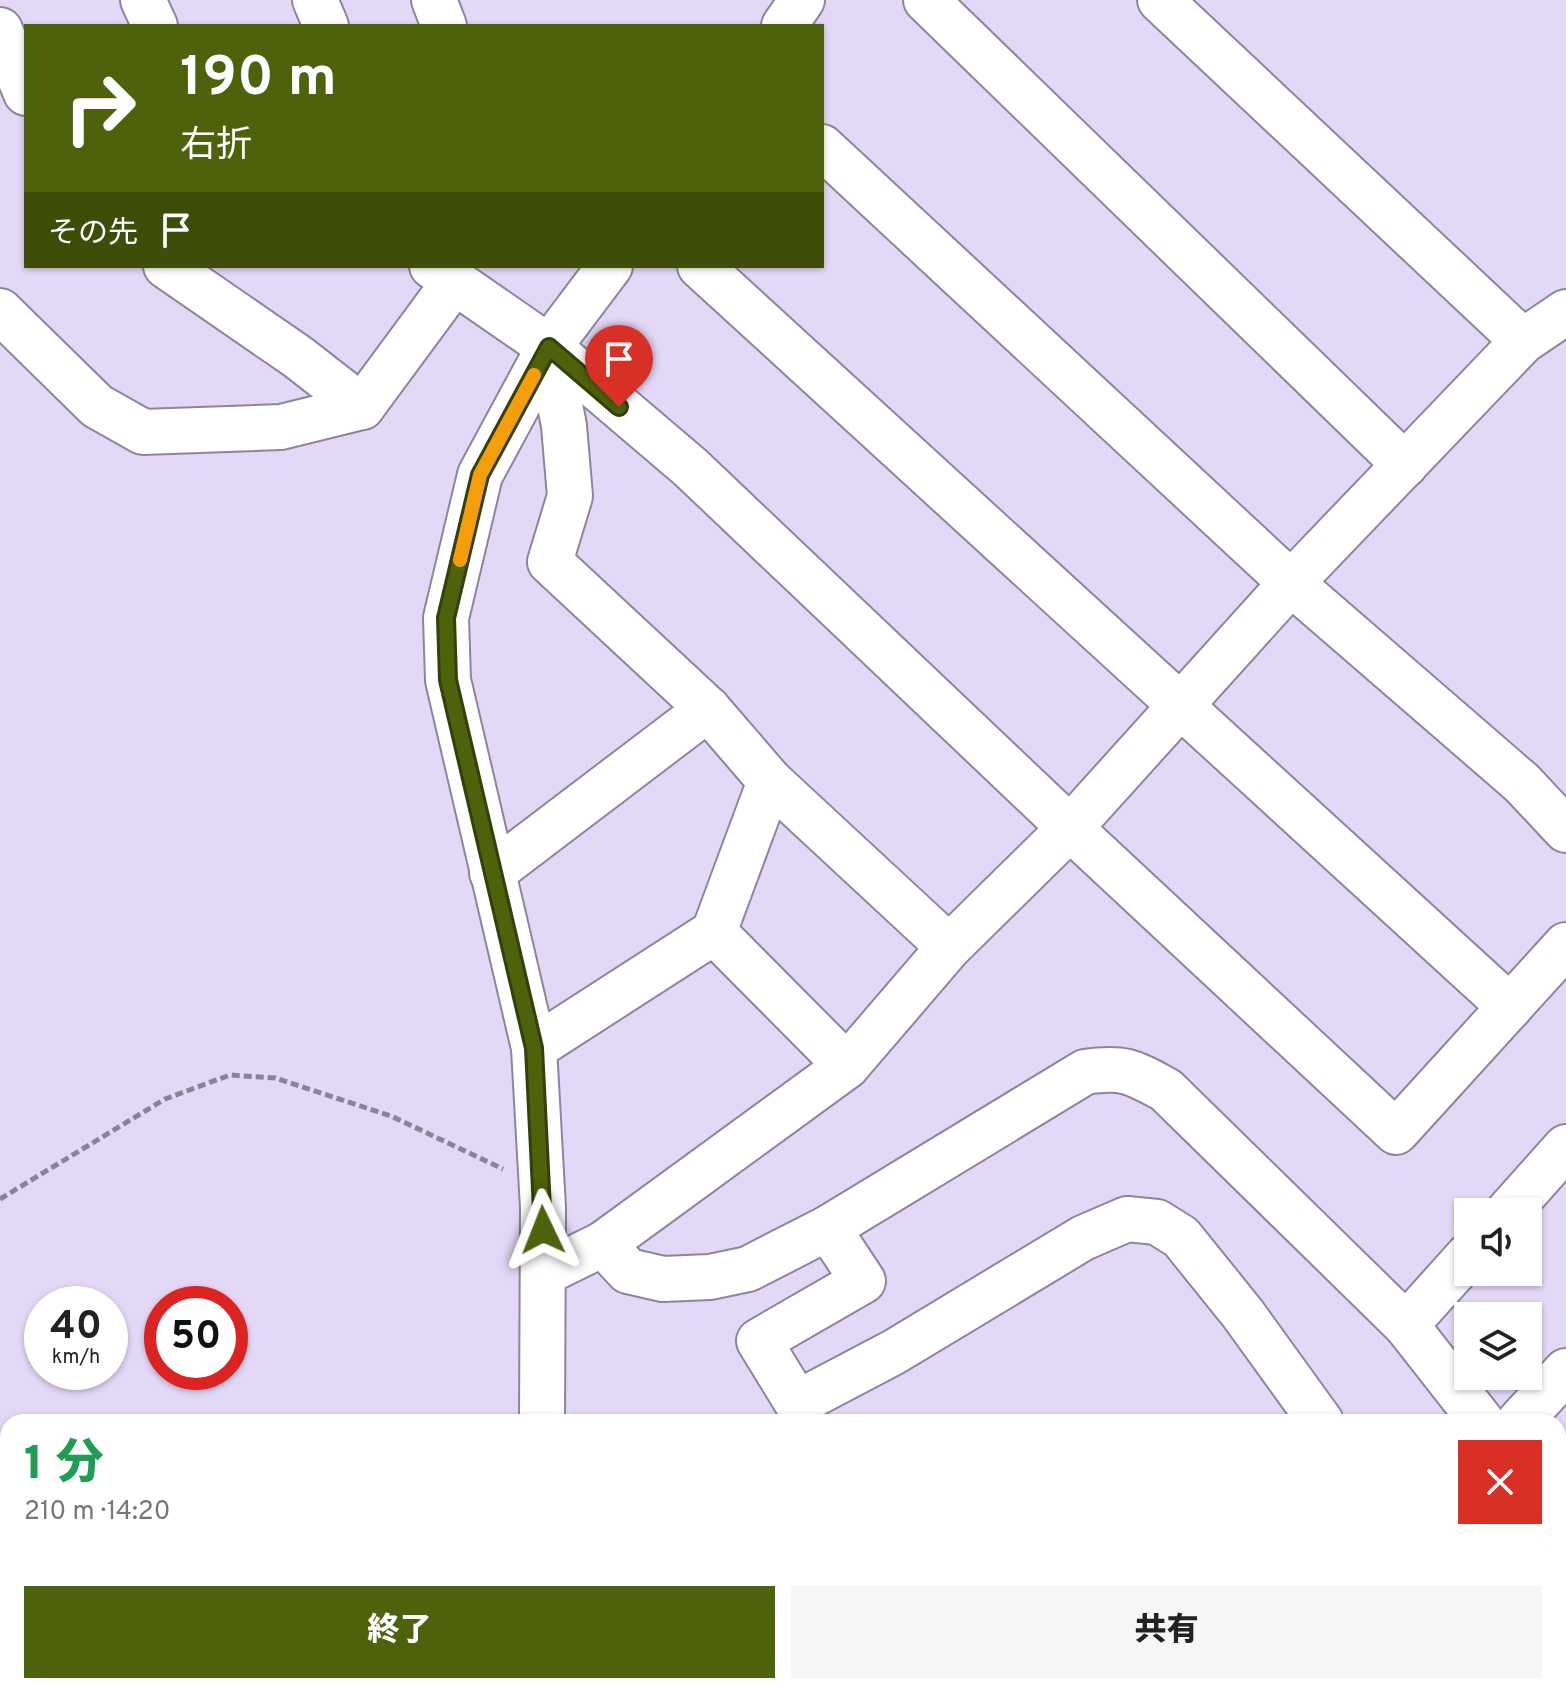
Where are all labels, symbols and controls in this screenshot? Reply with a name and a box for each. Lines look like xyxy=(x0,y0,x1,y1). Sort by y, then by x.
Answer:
text: 190 m xyxy=(180,45,337,115)
icon: right xyxy=(48,56,152,160)
text: 右折 xyxy=(180,124,252,170)
icon: arrive xyxy=(154,208,198,252)
text: その先 xyxy=(48,216,138,253)
pin xyxy=(585,325,653,407)
icon: arrive xyxy=(597,337,641,381)
position arrow xyxy=(501,1188,585,1272)
map controls xyxy=(1454,1198,1542,1390)
button: sound xyxy=(1454,1198,1542,1286)
speed limit sign: 50 xyxy=(144,1286,248,1390)
button: layers xyxy=(1454,1302,1542,1390)
text: 40 xyxy=(50,1303,102,1353)
text: km/h xyxy=(52,1345,100,1371)
text: 1 分 xyxy=(24,1436,104,1496)
button: close xyxy=(1458,1440,1542,1524)
text: 210 m · 14:20 xyxy=(24,1496,170,1529)
button: 終了 xyxy=(24,1586,775,1678)
button: 共有 xyxy=(791,1586,1542,1678)

